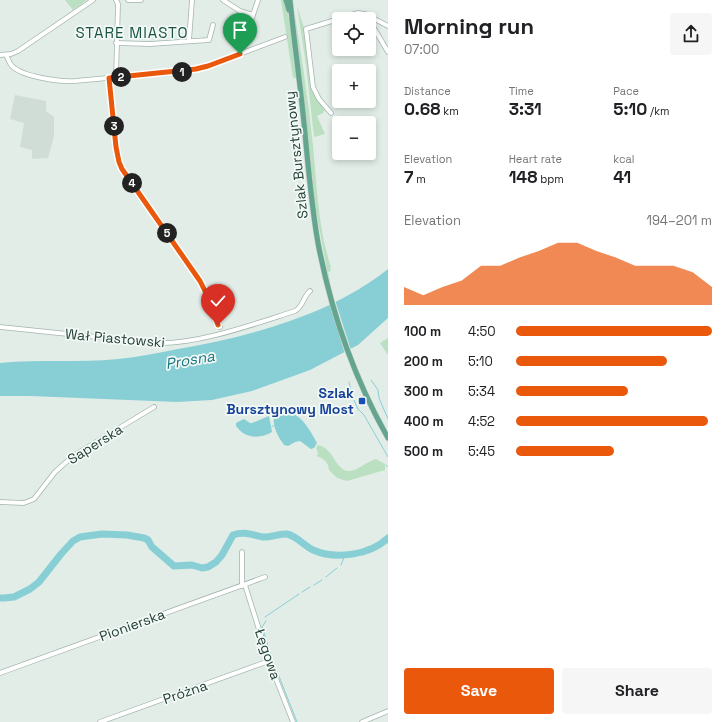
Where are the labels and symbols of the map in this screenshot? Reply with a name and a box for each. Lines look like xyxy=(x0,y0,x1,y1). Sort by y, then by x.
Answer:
pin xyxy=(223,13,257,54)
district label: STARE MIASTO xyxy=(76,23,188,42)
pin: 1 xyxy=(172,62,192,82)
pin: 2 xyxy=(111,67,131,87)
street label: Szlak Bursztynowy xyxy=(280,90,312,220)
pin: 3 xyxy=(104,116,124,136)
pin: 4 xyxy=(122,173,142,193)
pin: 5 xyxy=(157,223,177,243)
pin xyxy=(201,284,235,325)
street label: Wał Piastowski xyxy=(64,325,166,351)
water label: Prosna xyxy=(164,346,216,373)
place label: Szlak Bursztynowy Most xyxy=(226,384,354,418)
marker: Szlak Bursztynowy Most xyxy=(357,396,367,406)
street label: Saperska xyxy=(64,420,126,468)
street label: Pionierska xyxy=(97,605,167,645)
street label: Łęgowa xyxy=(251,626,285,682)
street label: Próżna xyxy=(160,676,210,708)

